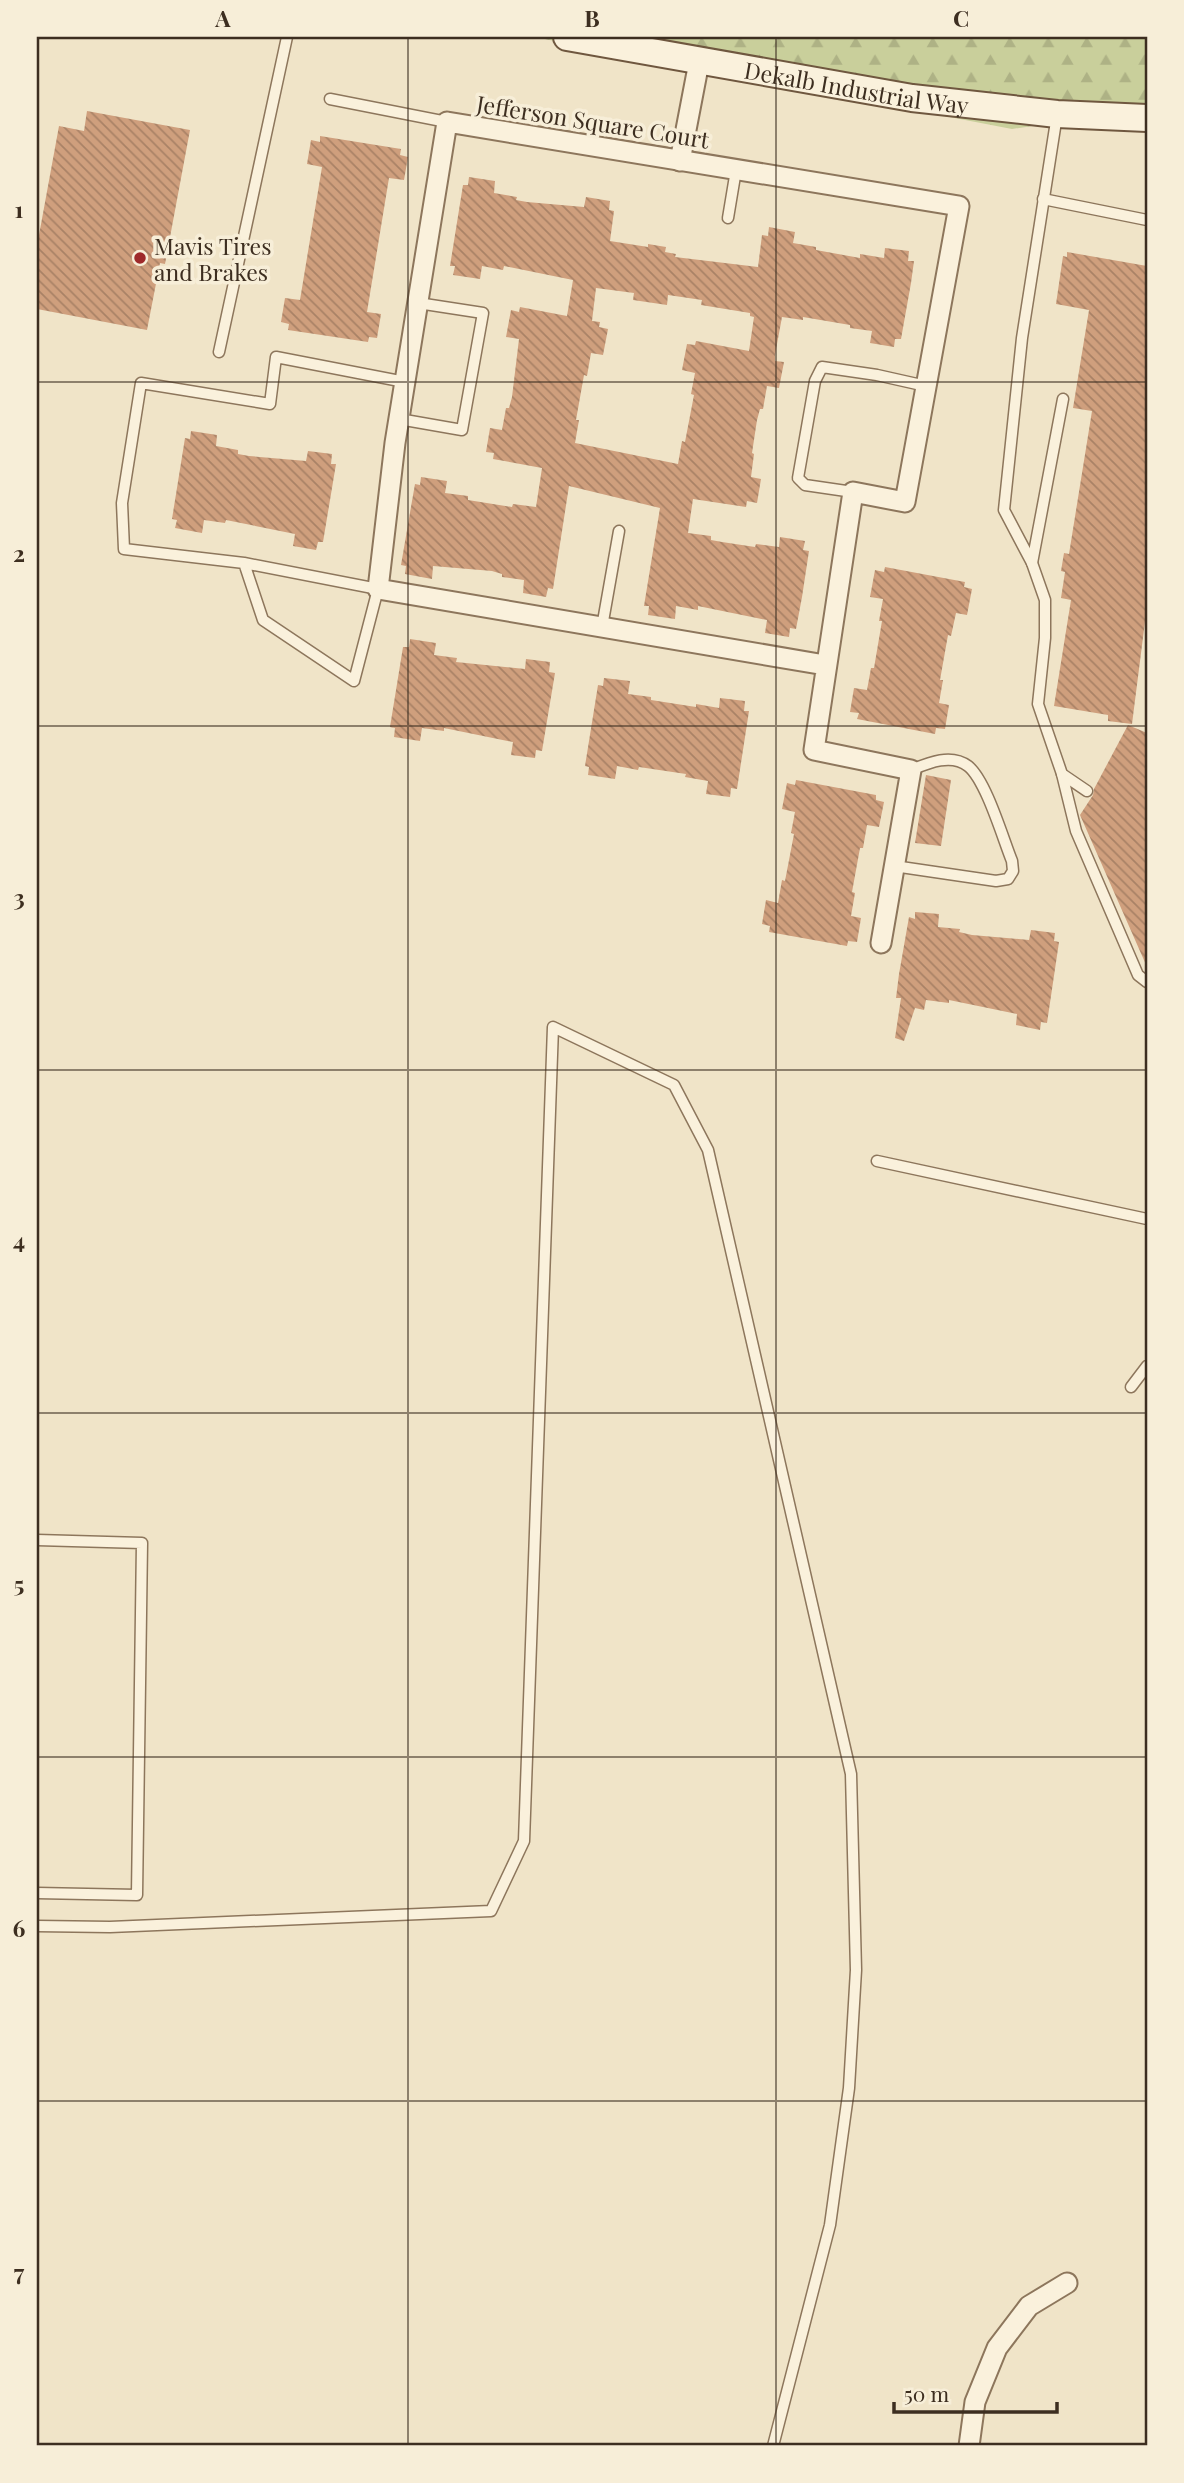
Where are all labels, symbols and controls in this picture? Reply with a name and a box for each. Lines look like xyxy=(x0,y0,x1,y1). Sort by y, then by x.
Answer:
text: A xyxy=(214,2,231,33)
text: B xyxy=(584,2,600,33)
text: C xyxy=(953,2,969,33)
street label: Dekalb Industrial Way xyxy=(742,53,971,120)
street label: Jefferson Square Court xyxy=(474,87,712,155)
text: 1 xyxy=(15,193,24,224)
place label: Mavis Tires and Brakes xyxy=(154,230,271,287)
marker: Mavis Tires and Brakes xyxy=(132,250,148,266)
text: 2 xyxy=(13,537,25,568)
text: 3 xyxy=(13,881,25,912)
text: 4 xyxy=(13,1224,25,1255)
text: 5 xyxy=(14,1568,24,1599)
text: 6 xyxy=(13,1912,26,1943)
text: 7 xyxy=(14,2256,25,2287)
scale bar xyxy=(894,2371,1056,2415)
text: 50 m xyxy=(904,2379,950,2407)

